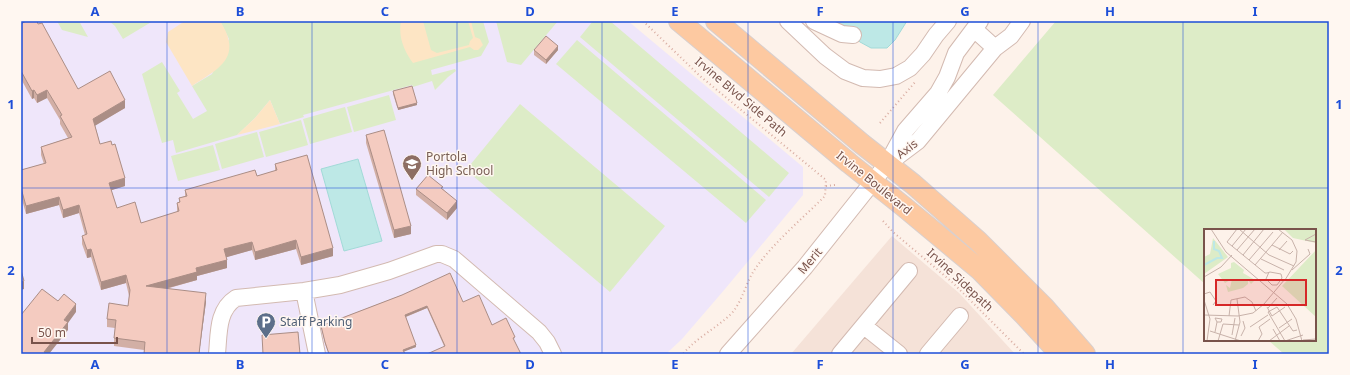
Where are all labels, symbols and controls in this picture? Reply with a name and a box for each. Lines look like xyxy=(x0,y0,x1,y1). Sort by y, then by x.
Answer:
text: A xyxy=(91,2,100,20)
text: B xyxy=(236,2,244,20)
text: C xyxy=(381,2,389,20)
text: D xyxy=(525,2,535,20)
text: E xyxy=(671,2,679,20)
text: F xyxy=(816,2,824,20)
text: G xyxy=(960,2,970,20)
text: H xyxy=(1105,2,1115,20)
text: I xyxy=(1252,2,1258,20)
street label: Irvine Blvd Side Path xyxy=(692,53,791,140)
text: 1 xyxy=(7,95,15,113)
text: 1 xyxy=(1335,95,1343,113)
street label: Axis xyxy=(892,135,921,162)
street label: Irvine Boulevard xyxy=(833,147,916,218)
place label: Portola High School xyxy=(426,148,493,179)
school or university icon: Portola High School xyxy=(401,153,423,181)
inset map xyxy=(1204,229,1316,341)
street label: Merit xyxy=(793,243,826,278)
street label: Irvine Sidepath xyxy=(923,244,997,315)
text: 2 xyxy=(7,261,15,279)
text: 2 xyxy=(1335,261,1343,279)
parking icon: Staff Parking xyxy=(255,311,277,339)
place label: Staff Parking xyxy=(280,313,352,330)
scale bar xyxy=(32,319,117,345)
text: 50 m xyxy=(38,324,66,341)
text: A xyxy=(91,355,100,373)
text: B xyxy=(236,355,244,373)
text: C xyxy=(381,355,389,373)
text: D xyxy=(525,355,535,373)
text: E xyxy=(671,355,679,373)
text: F xyxy=(816,355,824,373)
text: G xyxy=(960,355,970,373)
text: H xyxy=(1105,355,1115,373)
text: I xyxy=(1252,355,1258,373)

